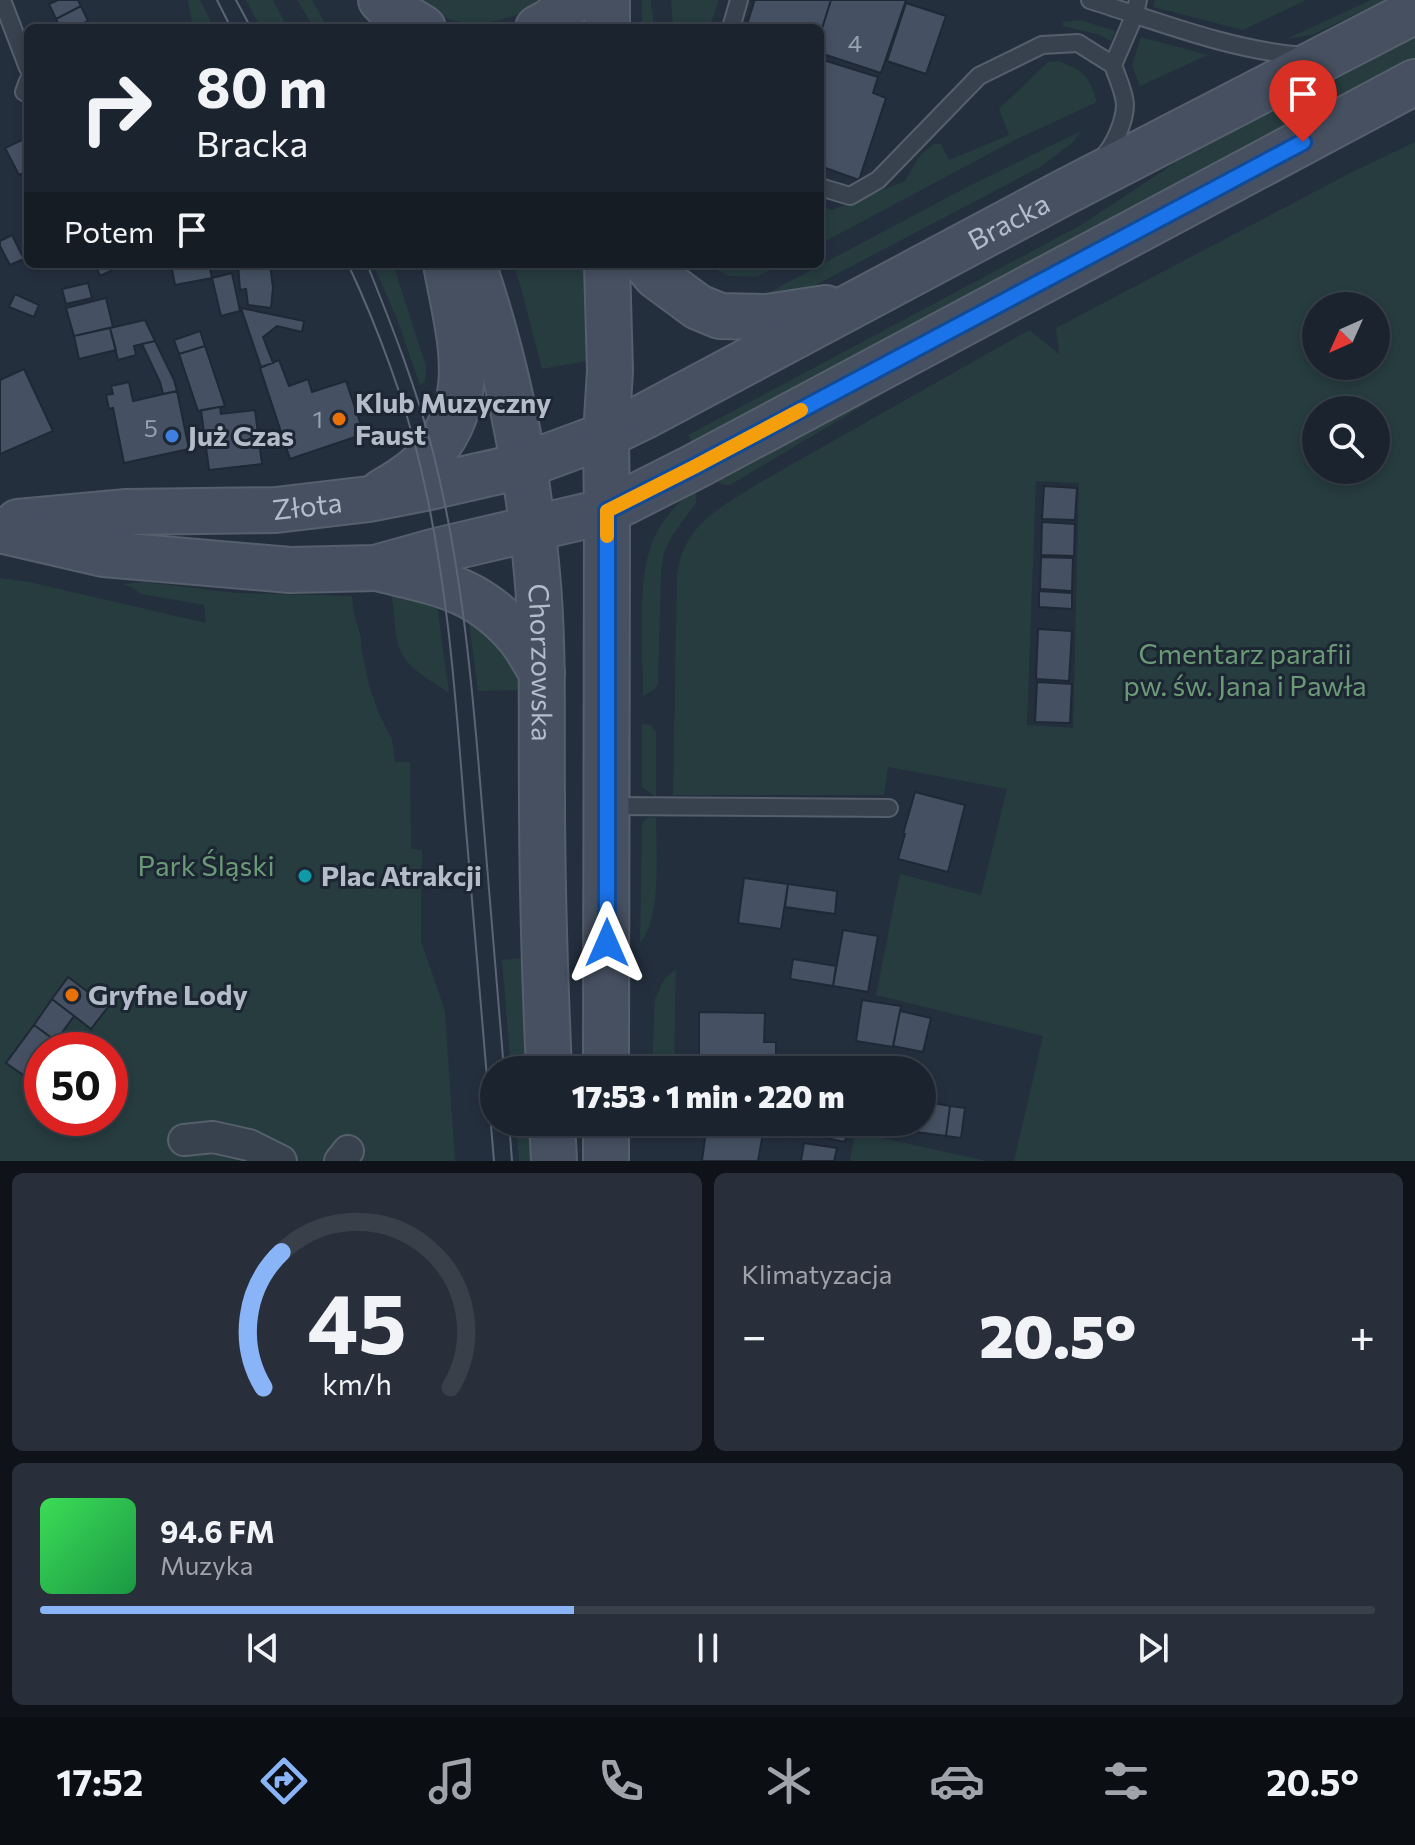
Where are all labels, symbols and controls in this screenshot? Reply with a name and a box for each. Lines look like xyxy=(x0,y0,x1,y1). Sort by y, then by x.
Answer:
house number: 4 xyxy=(848,28,862,57)
text: 80 m xyxy=(196,51,327,120)
icon: right xyxy=(64,56,168,160)
pin xyxy=(1269,60,1337,142)
icon: arrive xyxy=(1281,72,1325,116)
text: Bracka xyxy=(196,120,308,164)
street label: Bracka xyxy=(962,185,1055,256)
icon: arrive xyxy=(170,208,214,252)
text: Potem xyxy=(64,212,154,249)
north arrow xyxy=(1302,292,1390,380)
map controls xyxy=(1302,292,1390,484)
place label: Klub Muzyczny Faust xyxy=(355,385,551,451)
button: search xyxy=(1302,396,1390,484)
house number: 1 xyxy=(313,404,323,433)
marker: Klub Muzyczny Faust xyxy=(330,410,348,428)
house number: 5 xyxy=(144,413,158,442)
place label: Już Czas xyxy=(188,418,294,452)
marker: Już Czas xyxy=(163,427,181,445)
street label: Złota xyxy=(271,484,344,526)
street label: Chorzowska xyxy=(522,582,560,742)
park label: Cmentarz parafii pw. św. Jana i Pawła xyxy=(1123,636,1367,702)
park label: Park Śląski xyxy=(137,848,275,882)
place label: Plac Atrakcji xyxy=(321,858,482,892)
marker: Plac Atrakcji xyxy=(296,867,314,885)
position arrow xyxy=(565,901,649,985)
place label: Gryfne Lody xyxy=(88,977,248,1011)
marker: Gryfne Lody xyxy=(63,986,81,1004)
speed limit sign: 50 xyxy=(24,1032,128,1136)
text: 17:53 · 1 min · 220 m xyxy=(572,1077,844,1114)
text: Klimatyzacja xyxy=(742,1258,892,1289)
text: 45 xyxy=(307,1269,407,1371)
text: 20.5° xyxy=(979,1297,1136,1370)
text: − xyxy=(742,1307,767,1361)
text: + xyxy=(1349,1307,1375,1361)
text: km/h xyxy=(322,1366,392,1401)
text: 94.6 FM xyxy=(160,1512,275,1549)
text: Muzyka xyxy=(160,1549,253,1580)
icon: previous xyxy=(241,1626,285,1670)
icon: pause xyxy=(686,1626,730,1670)
icon: next xyxy=(1131,1626,1175,1670)
icon: directions xyxy=(256,1753,312,1809)
icon: music xyxy=(424,1753,480,1809)
icon: phone xyxy=(593,1753,649,1809)
icon: climate xyxy=(761,1753,817,1809)
icon: car xyxy=(929,1753,985,1809)
icon: filters xyxy=(1098,1753,1154,1809)
text: 17:52 xyxy=(56,1759,143,1803)
text: 20.5° xyxy=(1266,1759,1359,1803)

